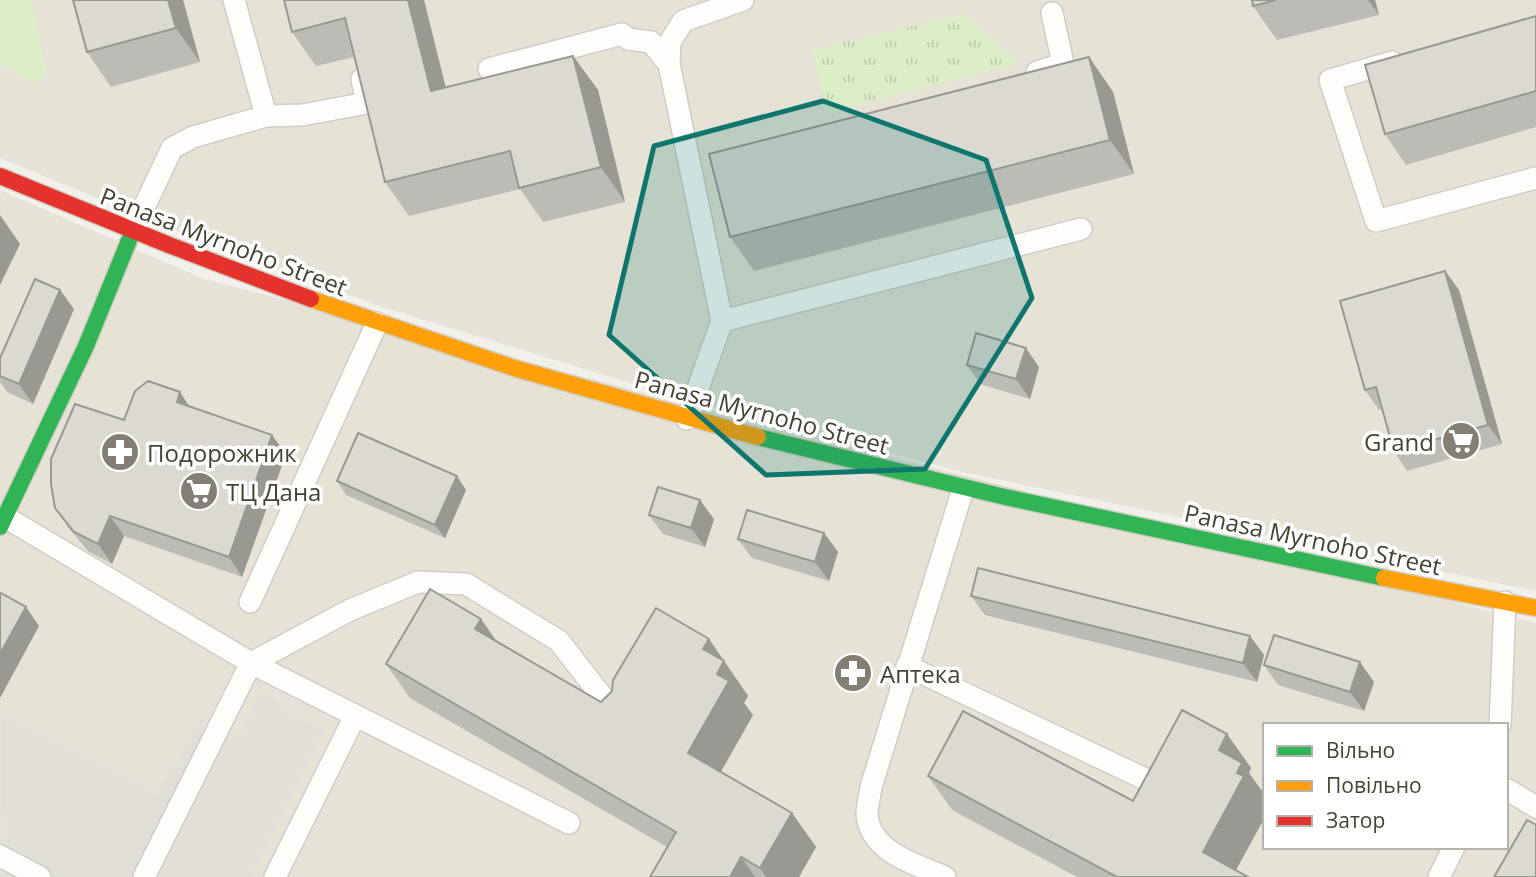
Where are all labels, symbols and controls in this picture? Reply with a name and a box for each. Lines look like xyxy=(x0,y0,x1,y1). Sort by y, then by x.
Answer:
street label: Panasa Myrnoho Street xyxy=(96,179,352,303)
street label: Panasa Myrnoho Street xyxy=(631,362,893,462)
supermarket icon: Grand xyxy=(1440,420,1482,462)
place label: Grand xyxy=(1364,425,1434,458)
pharmacy icon: Подорожник xyxy=(99,431,141,473)
place label: Подорожник xyxy=(147,436,297,469)
supermarket icon: ТЦ Дана xyxy=(178,470,220,512)
place label: ТЦ Дана xyxy=(226,475,321,508)
street label: Panasa Myrnoho Street xyxy=(1182,496,1444,582)
pharmacy icon: Аптека xyxy=(832,652,874,694)
place label: Аптека xyxy=(880,657,961,690)
legend xyxy=(1263,723,1508,849)
text: Вільно xyxy=(1326,736,1395,764)
text: Повільно xyxy=(1326,771,1422,799)
text: Затор xyxy=(1326,806,1385,834)

